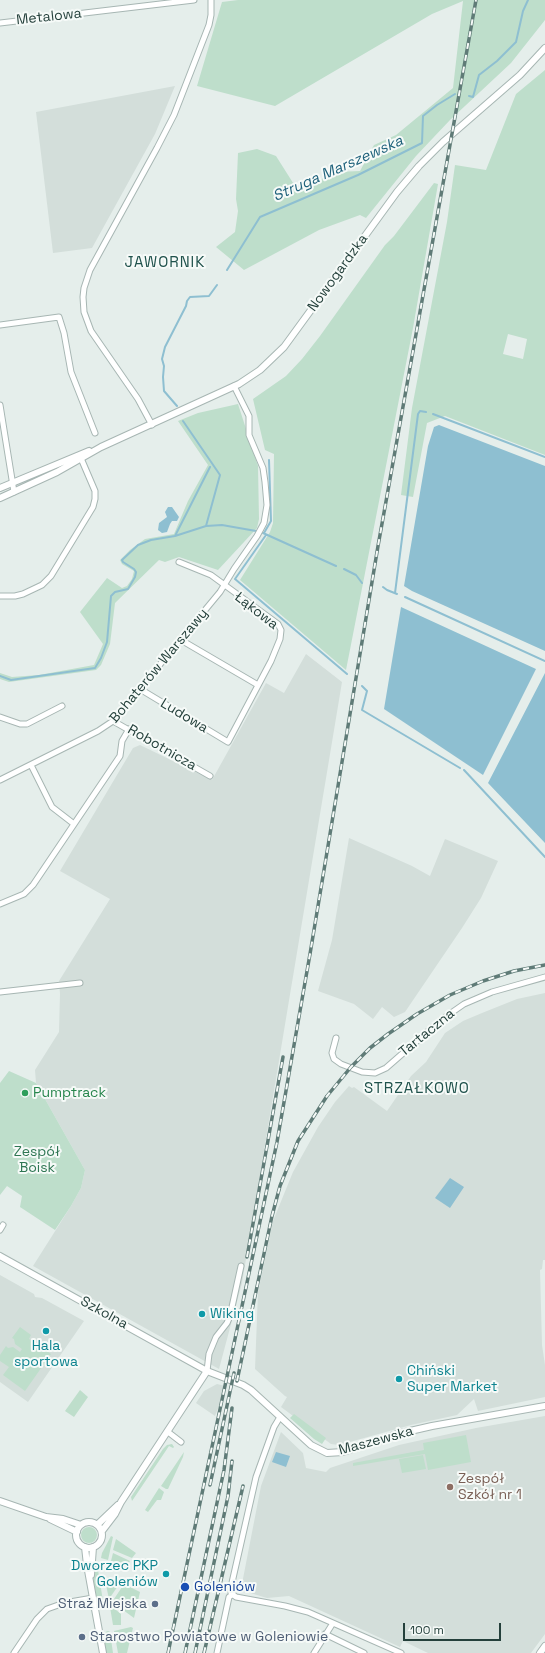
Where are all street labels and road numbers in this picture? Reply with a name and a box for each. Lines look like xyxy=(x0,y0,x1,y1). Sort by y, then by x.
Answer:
street label: Metalowa xyxy=(15,5,83,29)
street label: Nowogardzka xyxy=(304,231,372,315)
street label: Łąkowa xyxy=(231,589,281,633)
street label: Bohaterów Warszawy xyxy=(106,605,212,727)
street label: Ludowa xyxy=(157,695,211,737)
street label: Robotnicza xyxy=(125,722,199,774)
street label: Tartaczna xyxy=(396,1006,458,1060)
street label: Szkolna xyxy=(77,1293,131,1333)
street label: Maszewska xyxy=(337,1423,415,1459)

